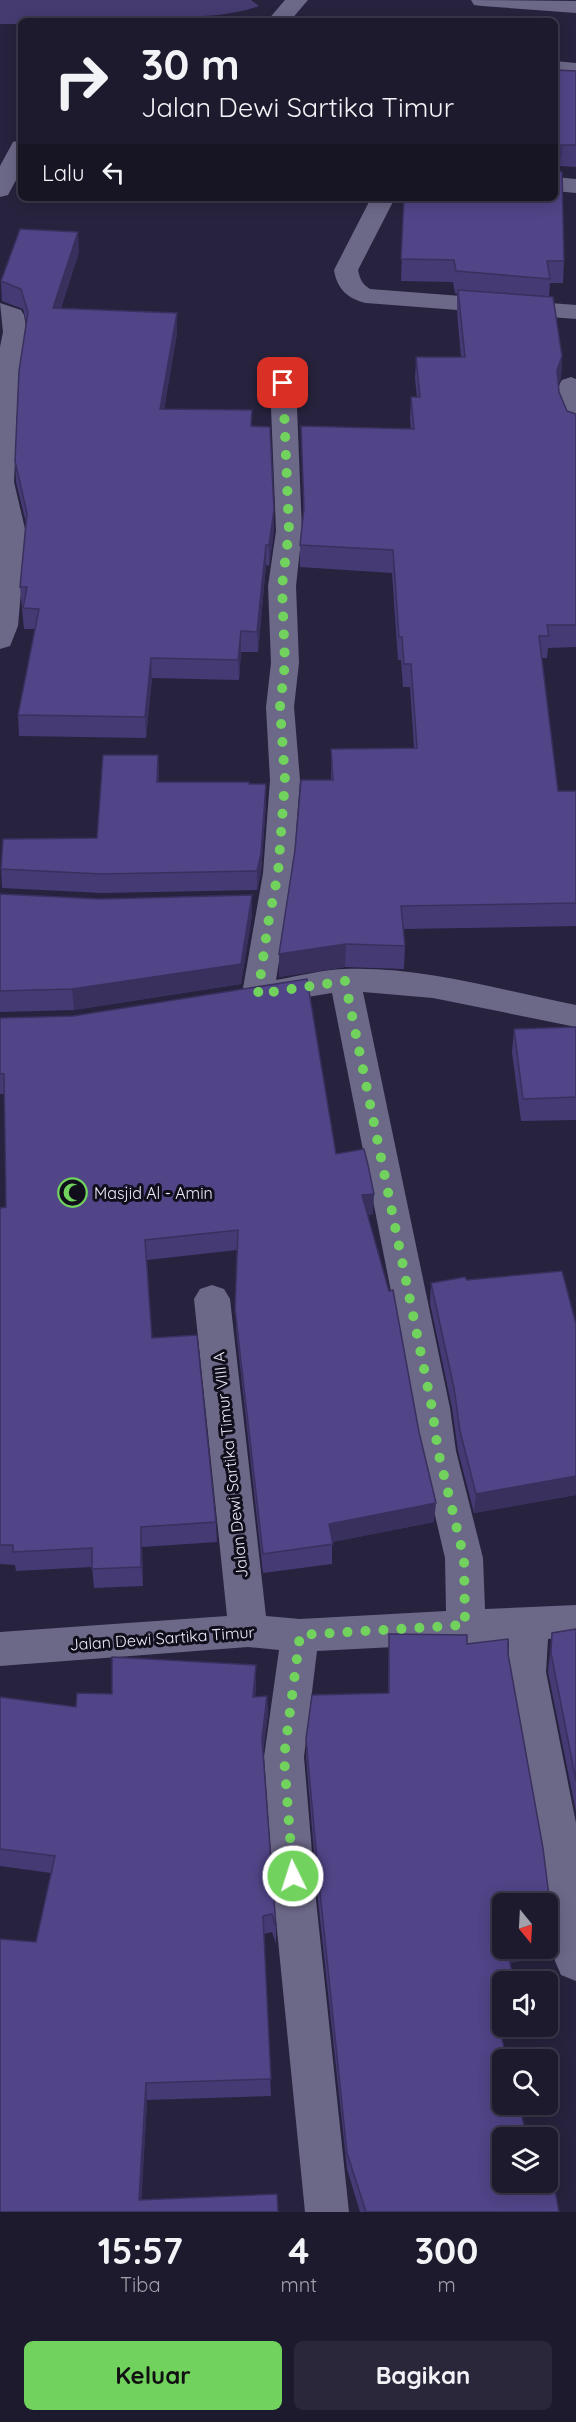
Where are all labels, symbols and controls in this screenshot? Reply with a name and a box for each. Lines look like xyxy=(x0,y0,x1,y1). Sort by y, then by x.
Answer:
text: 30 m xyxy=(141,38,240,91)
icon: right xyxy=(42,42,120,120)
text: Jalan Dewi Sartika Timur xyxy=(141,90,454,124)
icon: left xyxy=(97,156,130,189)
text: Lalu xyxy=(42,159,85,187)
pin xyxy=(257,357,308,408)
icon: arrive xyxy=(266,366,299,399)
mosque icon: Masjid Al - Amin xyxy=(57,1177,89,1209)
place label: Masjid Al - Amin xyxy=(94,1183,213,1203)
street label: Jalan Dewi Sartika Timur VIII A xyxy=(208,1351,252,1579)
street label: Jalan Dewi Sartika Timur xyxy=(69,1622,255,1654)
position arrow xyxy=(261,1844,325,1908)
north arrow xyxy=(492,1893,558,1959)
map controls xyxy=(492,1893,558,2193)
button: sound xyxy=(492,1971,558,2037)
button: search xyxy=(492,2049,558,2115)
button: layers xyxy=(492,2127,558,2193)
text: 15:57 xyxy=(98,2228,183,2273)
text: 4 xyxy=(288,2228,309,2273)
text: 300 xyxy=(415,2228,478,2273)
text: Tiba xyxy=(120,2272,161,2297)
text: mnt xyxy=(280,2272,317,2297)
text: m xyxy=(437,2272,456,2297)
button: Keluar xyxy=(24,2341,282,2410)
button: Bagikan xyxy=(294,2341,552,2410)

